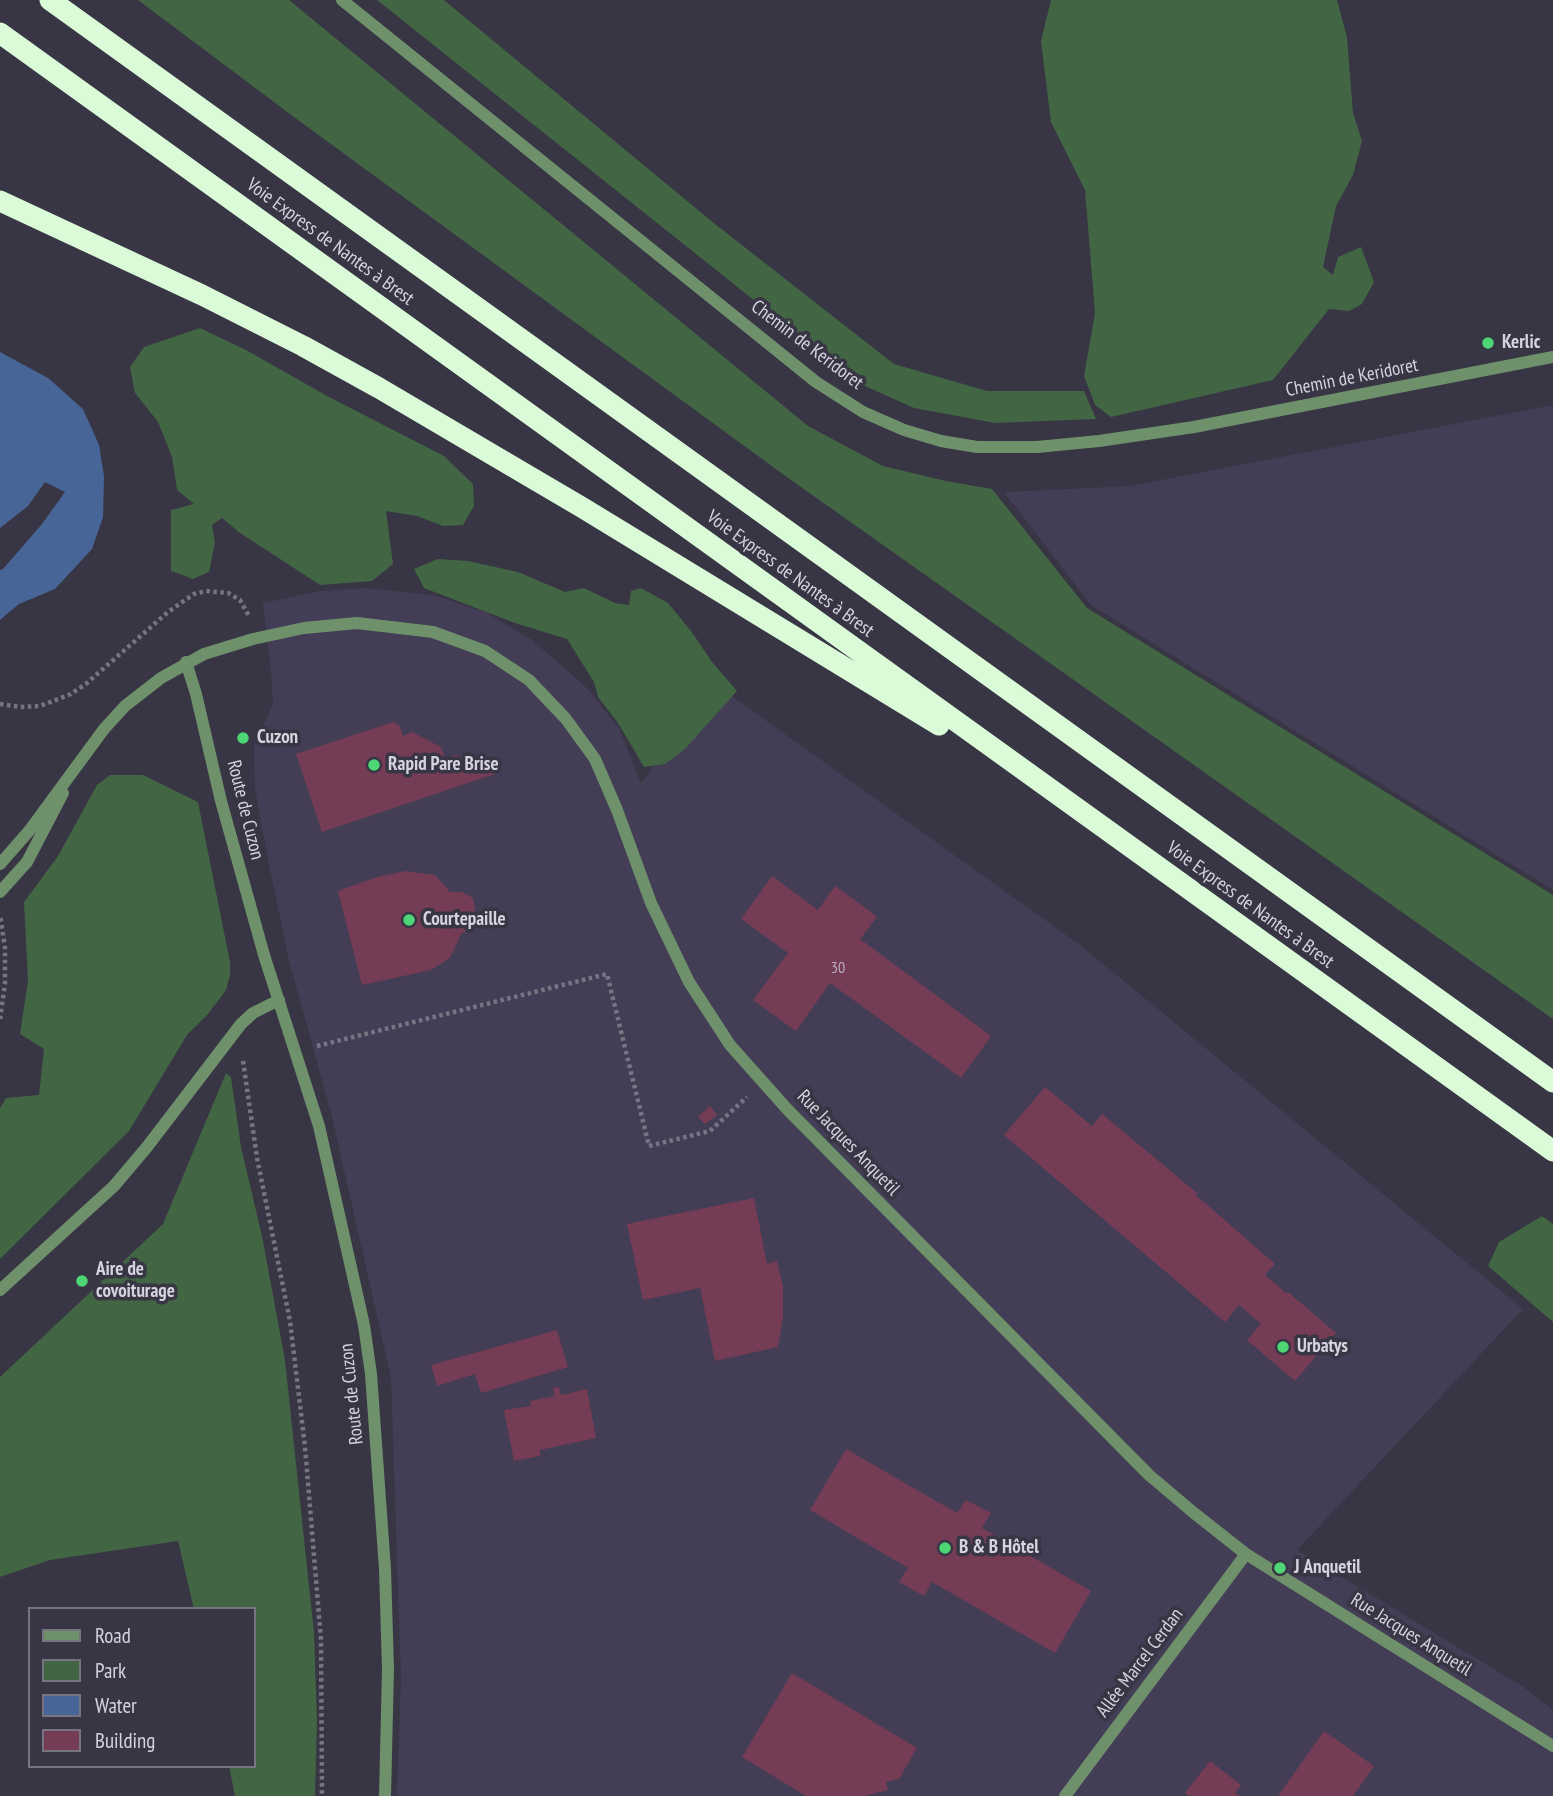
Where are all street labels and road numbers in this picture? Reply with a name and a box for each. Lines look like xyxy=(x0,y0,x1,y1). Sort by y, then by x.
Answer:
street label: Voie Express de Nantes à Brest xyxy=(242,174,418,310)
street label: Chemin de Keridoret xyxy=(746,295,868,395)
street label: Chemin de Keridoret xyxy=(1284,354,1420,402)
street label: Voie Express de Nantes à Brest xyxy=(702,506,878,642)
street label: Route de Cuzon xyxy=(222,758,268,862)
street label: Voie Express de Nantes à Brest xyxy=(1162,837,1338,973)
street label: Rue Jacques Anquetil xyxy=(792,1085,904,1201)
street label: Route de Cuzon xyxy=(335,1342,369,1446)
street label: Rue Jacques Anquetil xyxy=(1346,1589,1476,1681)
street label: Allée Marcel Cerdan xyxy=(1092,1604,1188,1722)

